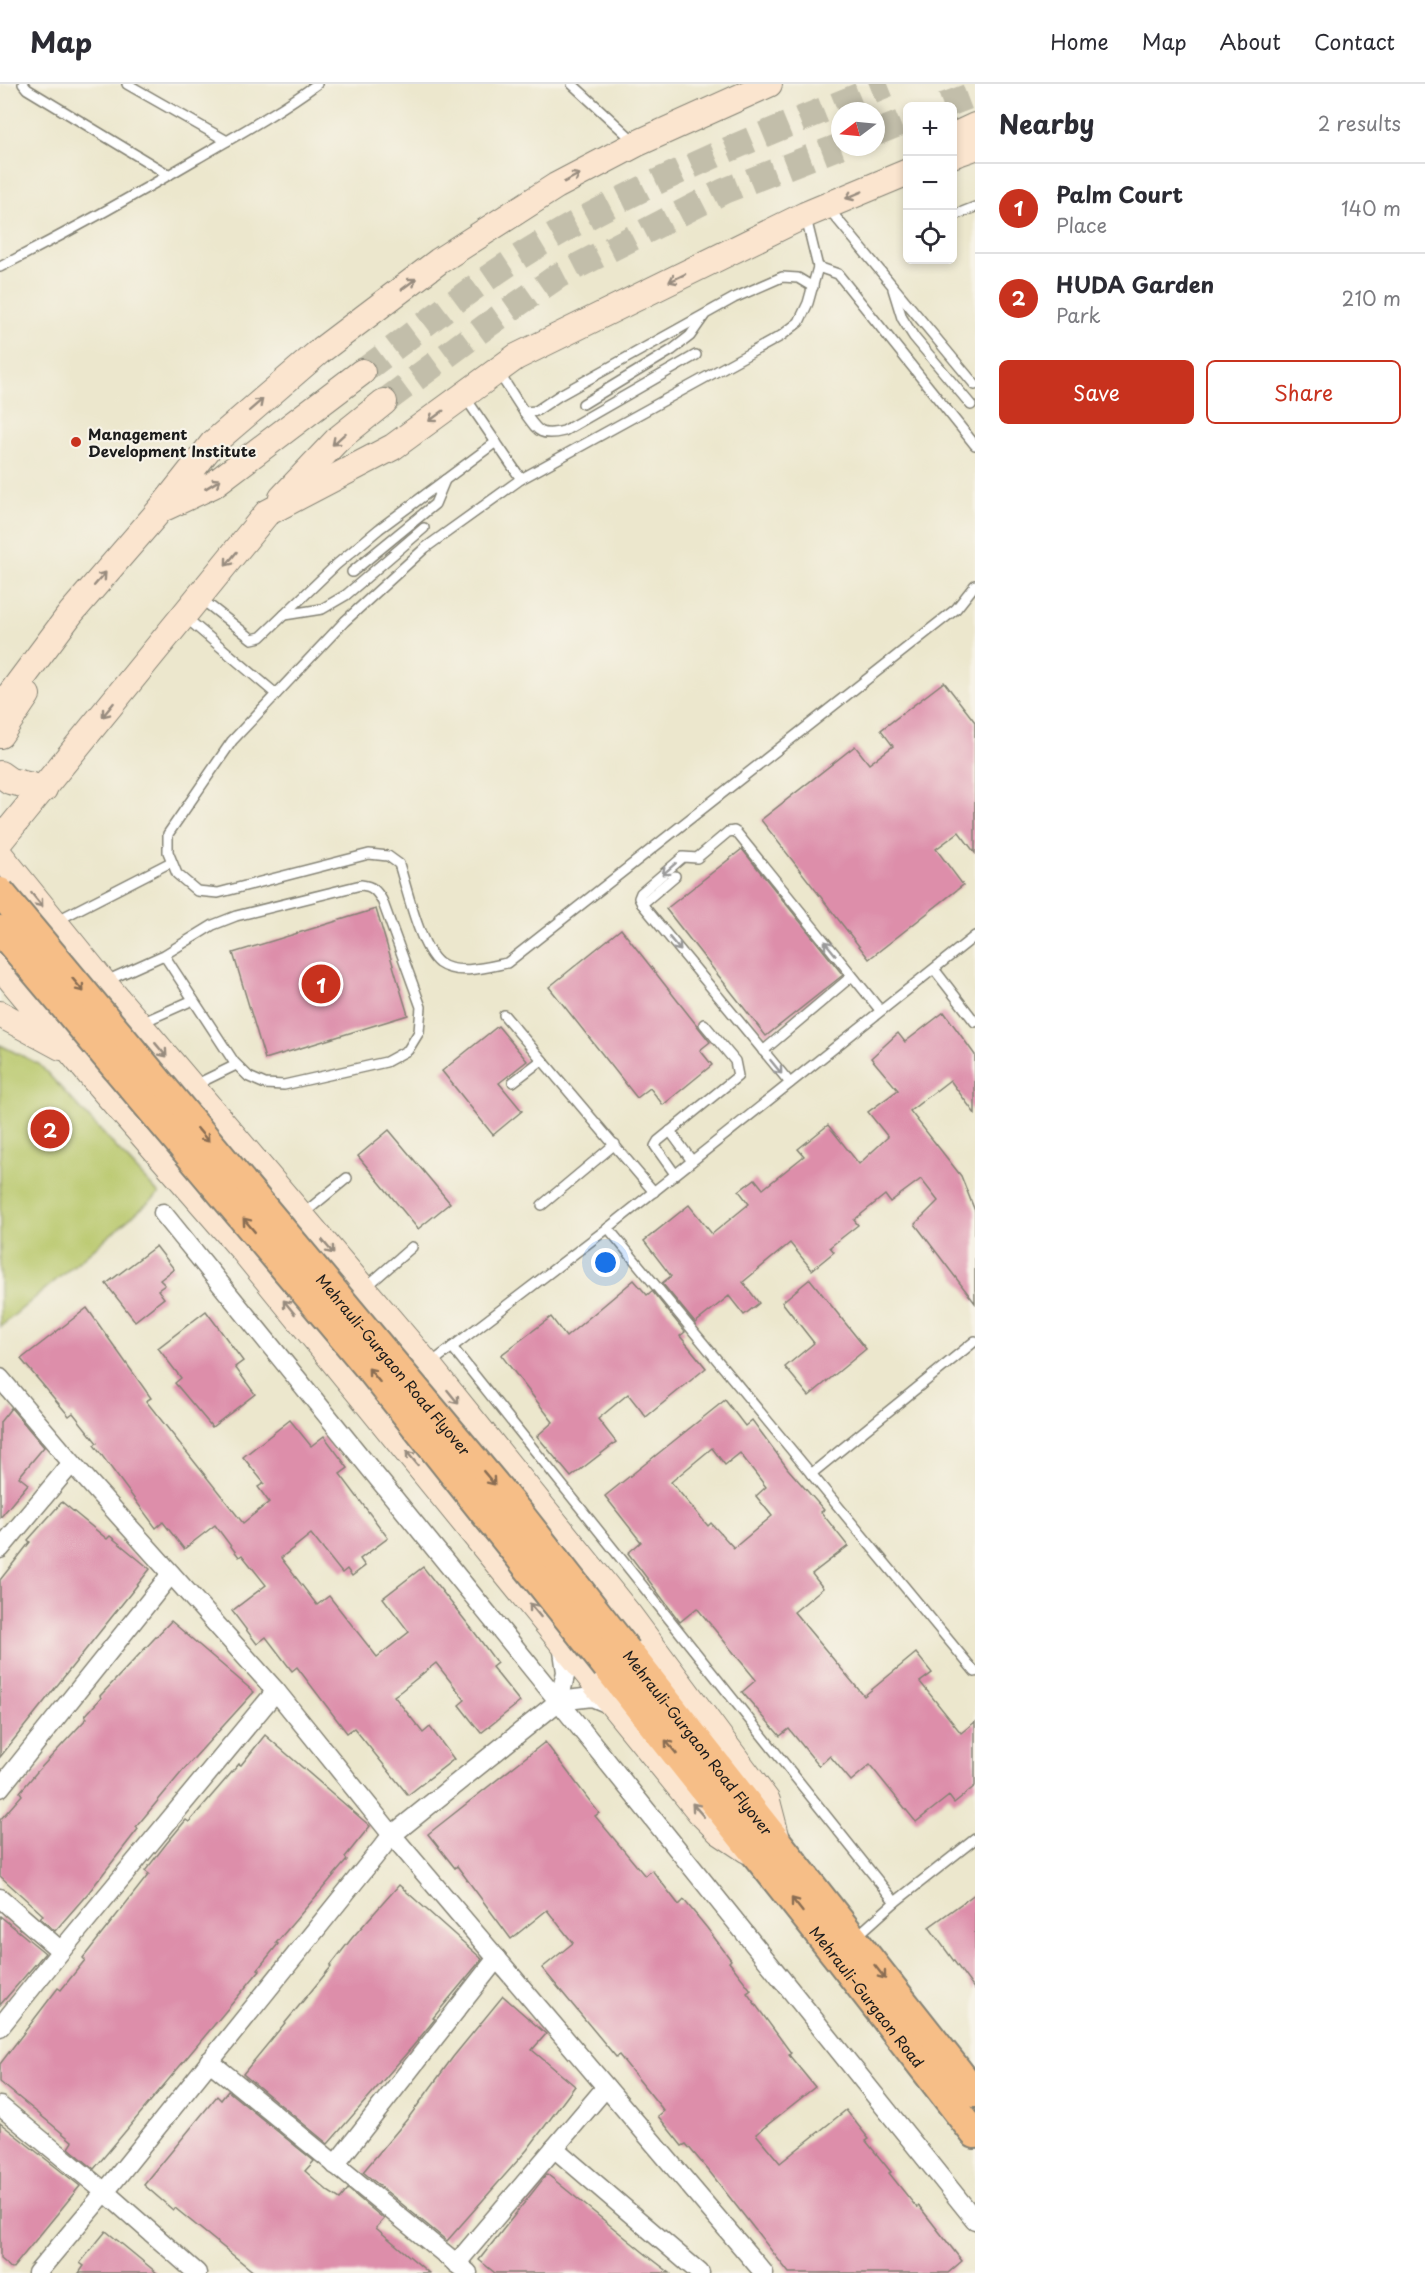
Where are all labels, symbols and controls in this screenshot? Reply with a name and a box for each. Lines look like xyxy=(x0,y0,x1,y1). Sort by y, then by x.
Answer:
text: Map xyxy=(30,20,92,63)
text: Home xyxy=(1050,25,1109,57)
text: Map xyxy=(1142,25,1187,57)
text: About xyxy=(1220,25,1281,57)
text: Contact xyxy=(1314,25,1395,57)
north arrow xyxy=(831,102,885,156)
map controls xyxy=(903,102,957,264)
button: + xyxy=(903,102,957,156)
text: Nearby xyxy=(999,104,1094,143)
text: 2 results xyxy=(1318,108,1401,138)
button: − xyxy=(903,156,957,210)
one-way arrow xyxy=(563,172,581,183)
text: Palm Court xyxy=(1056,177,1183,210)
one-way arrow xyxy=(845,190,863,201)
text: 1 xyxy=(1014,193,1023,223)
text: 140 m xyxy=(1341,193,1401,223)
button: locate xyxy=(903,210,957,264)
text: Place xyxy=(1056,210,1107,240)
text: HUDA Garden xyxy=(1056,267,1214,300)
one-way arrow xyxy=(669,273,687,284)
one-way arrow xyxy=(400,278,416,290)
text: 2 xyxy=(1011,283,1026,313)
text: 210 m xyxy=(1342,283,1401,313)
text: Park xyxy=(1056,300,1101,330)
button: Save xyxy=(999,360,1194,424)
button: Share xyxy=(1206,360,1401,424)
one-way arrow xyxy=(248,399,264,412)
one-way arrow xyxy=(428,410,444,422)
place label: Management Development Institute xyxy=(88,422,256,462)
one-way arrow xyxy=(332,432,347,446)
marker: Management Development Institute xyxy=(69,435,83,449)
one-way arrow xyxy=(204,477,221,489)
one-way arrow xyxy=(224,551,237,567)
one-way arrow xyxy=(93,572,107,587)
one-way arrow xyxy=(101,702,114,718)
one-way arrow xyxy=(662,862,677,876)
one-way arrow xyxy=(30,892,43,908)
one-way arrow xyxy=(668,936,682,951)
one-way arrow xyxy=(823,940,836,956)
pin: 1 xyxy=(302,962,340,1006)
one-way arrow xyxy=(71,977,85,992)
one-way arrow xyxy=(154,1042,168,1057)
one-way arrow xyxy=(770,1059,783,1075)
pin: 2 xyxy=(31,1106,70,1152)
one-way arrow xyxy=(196,1127,209,1143)
one-way arrow xyxy=(242,1218,256,1233)
one-way arrow xyxy=(321,1239,335,1254)
your location xyxy=(591,1248,620,1277)
street label: Mehrauli-Gurgaon Road Flyover xyxy=(312,1268,477,1460)
one-way arrow xyxy=(283,1299,296,1315)
one-way arrow xyxy=(368,1367,381,1383)
one-way arrow xyxy=(447,1388,460,1404)
one-way arrow xyxy=(406,1451,419,1467)
one-way arrow xyxy=(482,1470,496,1485)
one-way arrow xyxy=(528,1602,541,1618)
street label: Mehrauli-Gurgaon Road Flyover xyxy=(618,1645,779,1840)
one-way arrow xyxy=(665,1739,678,1755)
one-way arrow xyxy=(691,1803,705,1818)
one-way arrow xyxy=(791,1897,804,1913)
street label: Mehrauli-Gurgaon Road xyxy=(805,1920,930,2072)
one-way arrow xyxy=(873,1963,886,1979)

